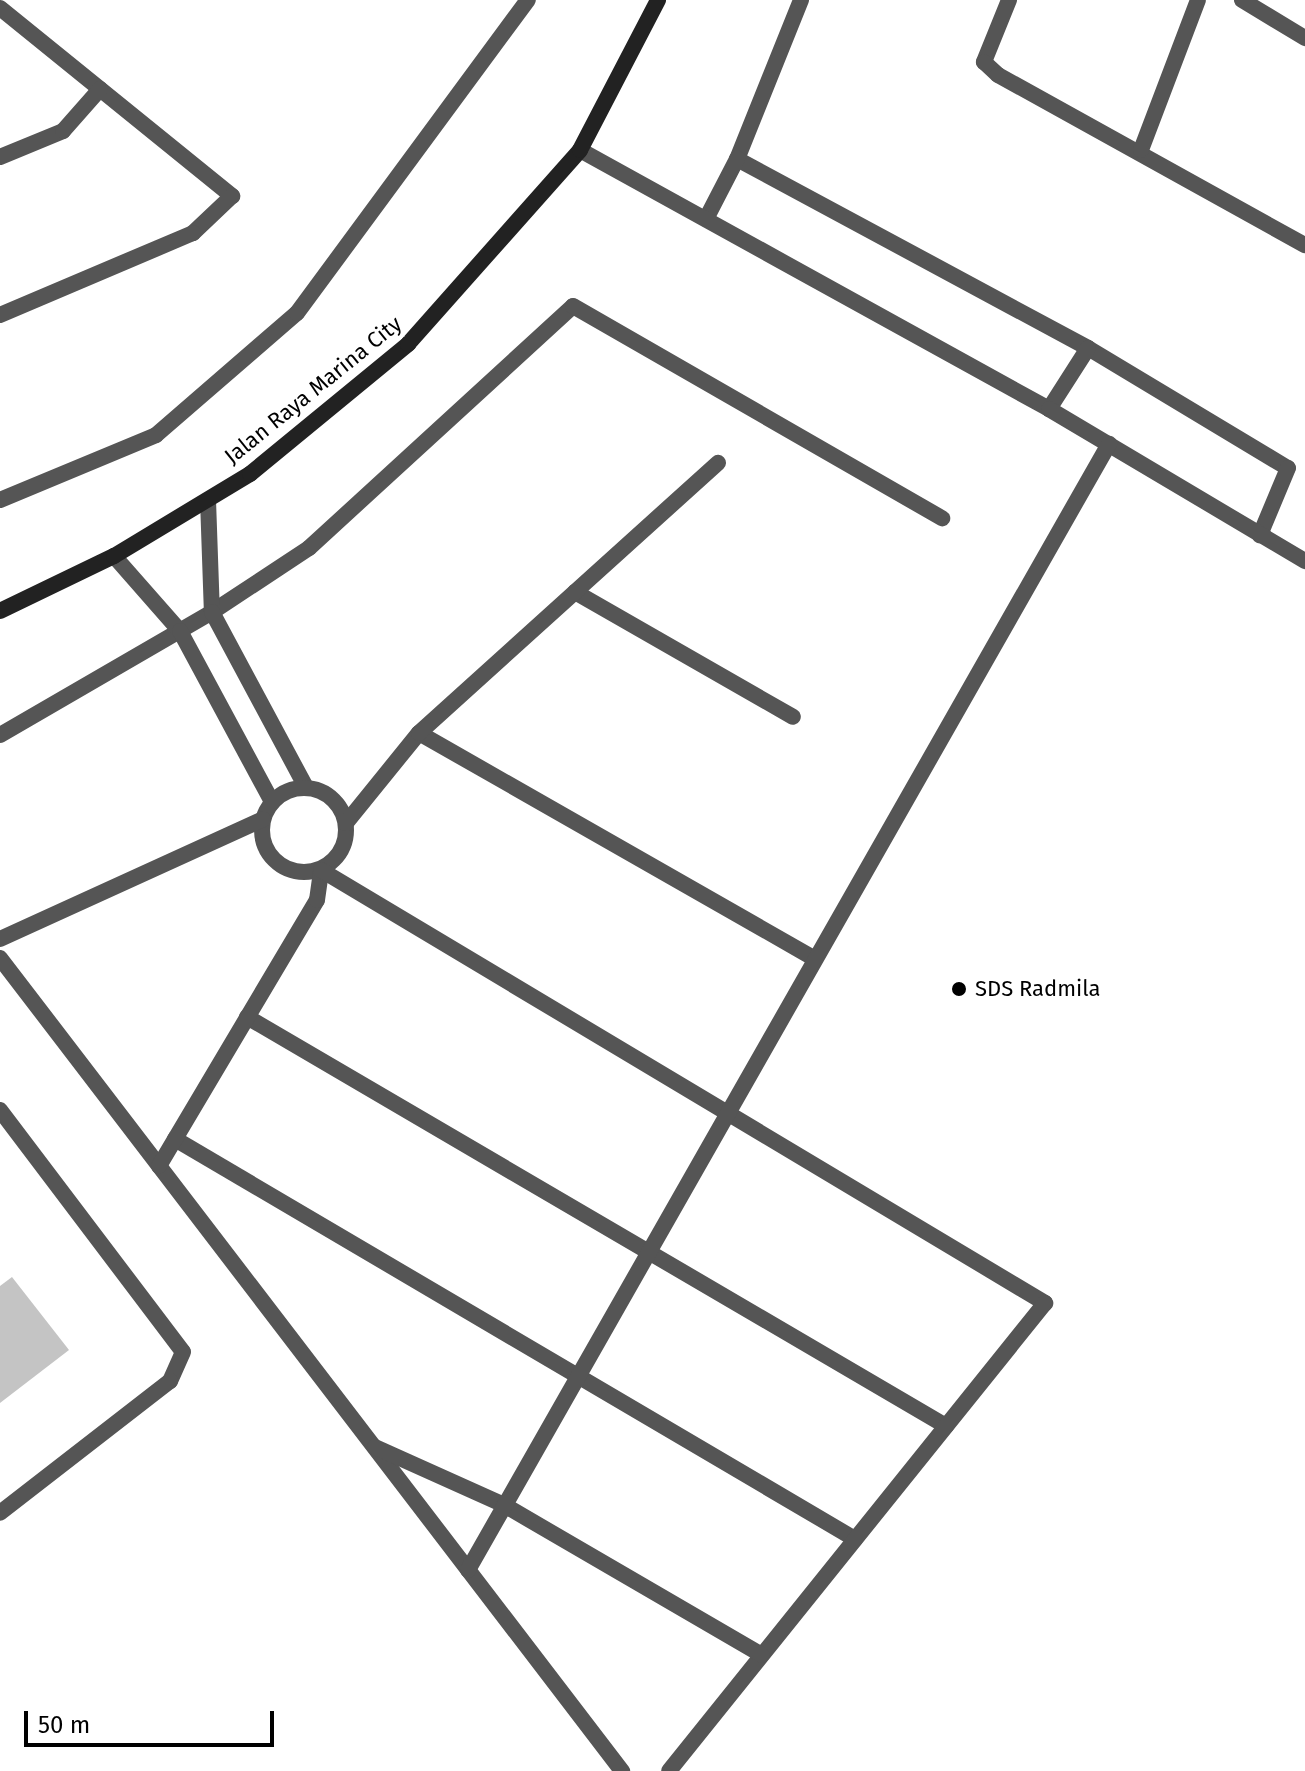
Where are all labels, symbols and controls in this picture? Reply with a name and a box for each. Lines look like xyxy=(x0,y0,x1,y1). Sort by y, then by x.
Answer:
street label: Jalan Raya Marina City xyxy=(219,310,407,470)
place label: SDS Radmila xyxy=(975,976,1101,1002)
marker: SDS Radmila xyxy=(950,980,968,998)
scale bar xyxy=(28,1695,278,1745)
text: 50 m xyxy=(38,1711,90,1739)

